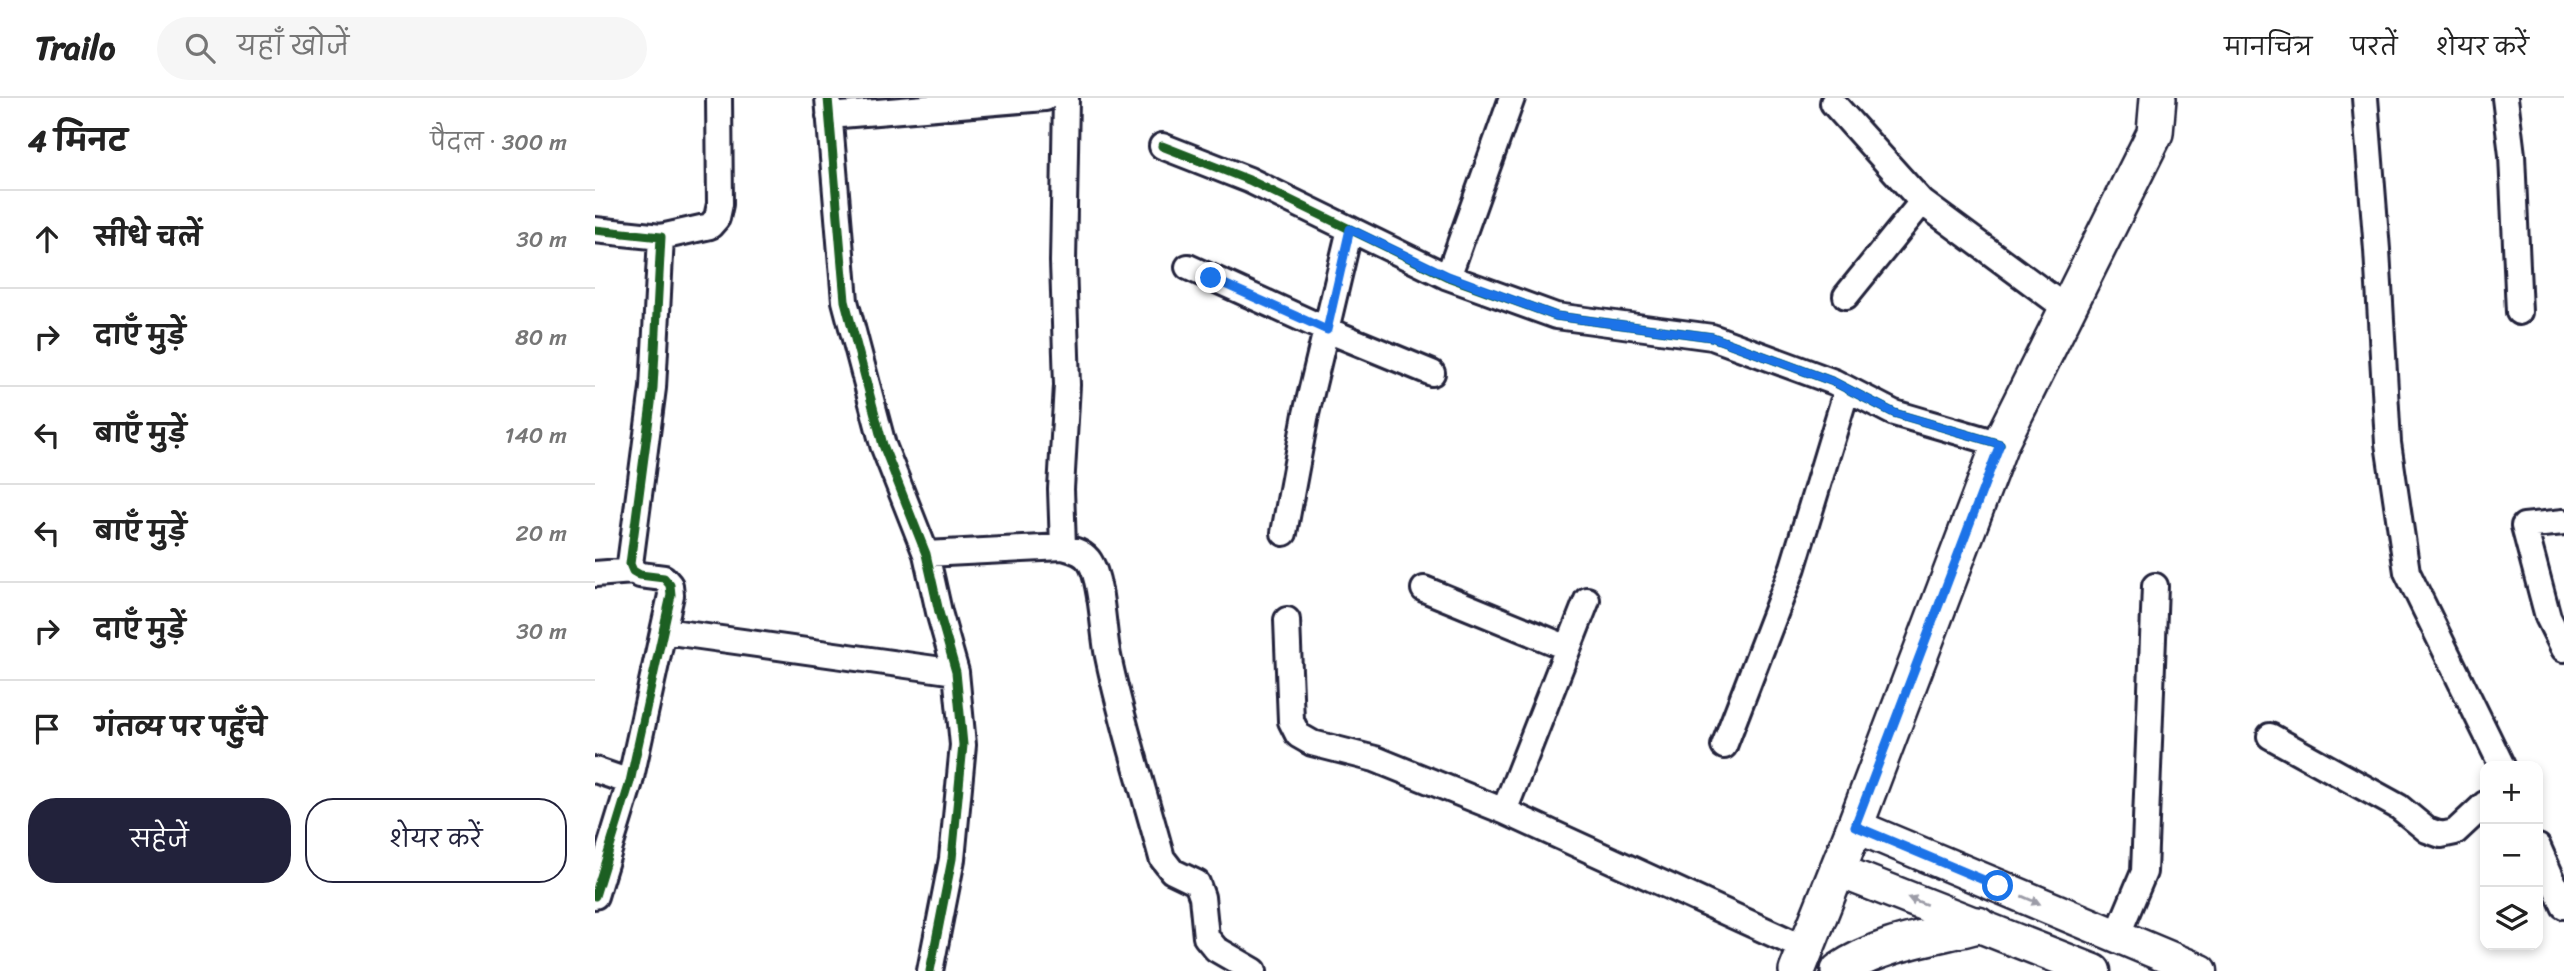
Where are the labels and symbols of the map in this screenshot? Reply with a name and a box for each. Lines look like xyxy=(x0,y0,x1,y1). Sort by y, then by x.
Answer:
route end xyxy=(1195,262,1226,293)
route start xyxy=(1982,870,2013,901)
one-way arrow xyxy=(2021,895,2042,906)
one-way arrow xyxy=(1906,896,1927,907)

